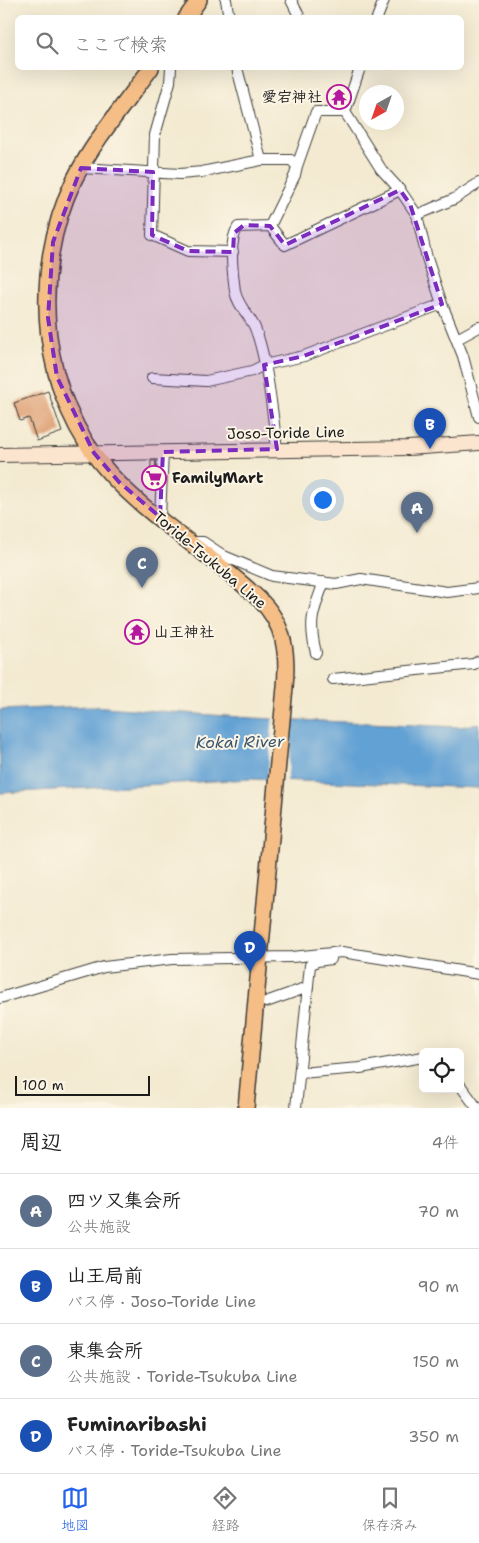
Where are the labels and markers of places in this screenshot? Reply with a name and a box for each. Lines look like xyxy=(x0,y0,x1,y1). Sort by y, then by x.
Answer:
temple icon: 愛宕神社 xyxy=(326,84,352,110)
place label: 愛宕神社 xyxy=(262,87,322,107)
pin: B xyxy=(414,408,446,449)
supermarket icon: FamilyMart xyxy=(141,465,167,491)
place label: FamilyMart xyxy=(172,468,263,488)
pin: A xyxy=(401,492,433,533)
pin: C xyxy=(126,547,158,588)
temple icon: 山王神社 xyxy=(124,619,150,645)
place label: 山王神社 xyxy=(154,622,214,642)
pin: D xyxy=(234,931,266,972)

